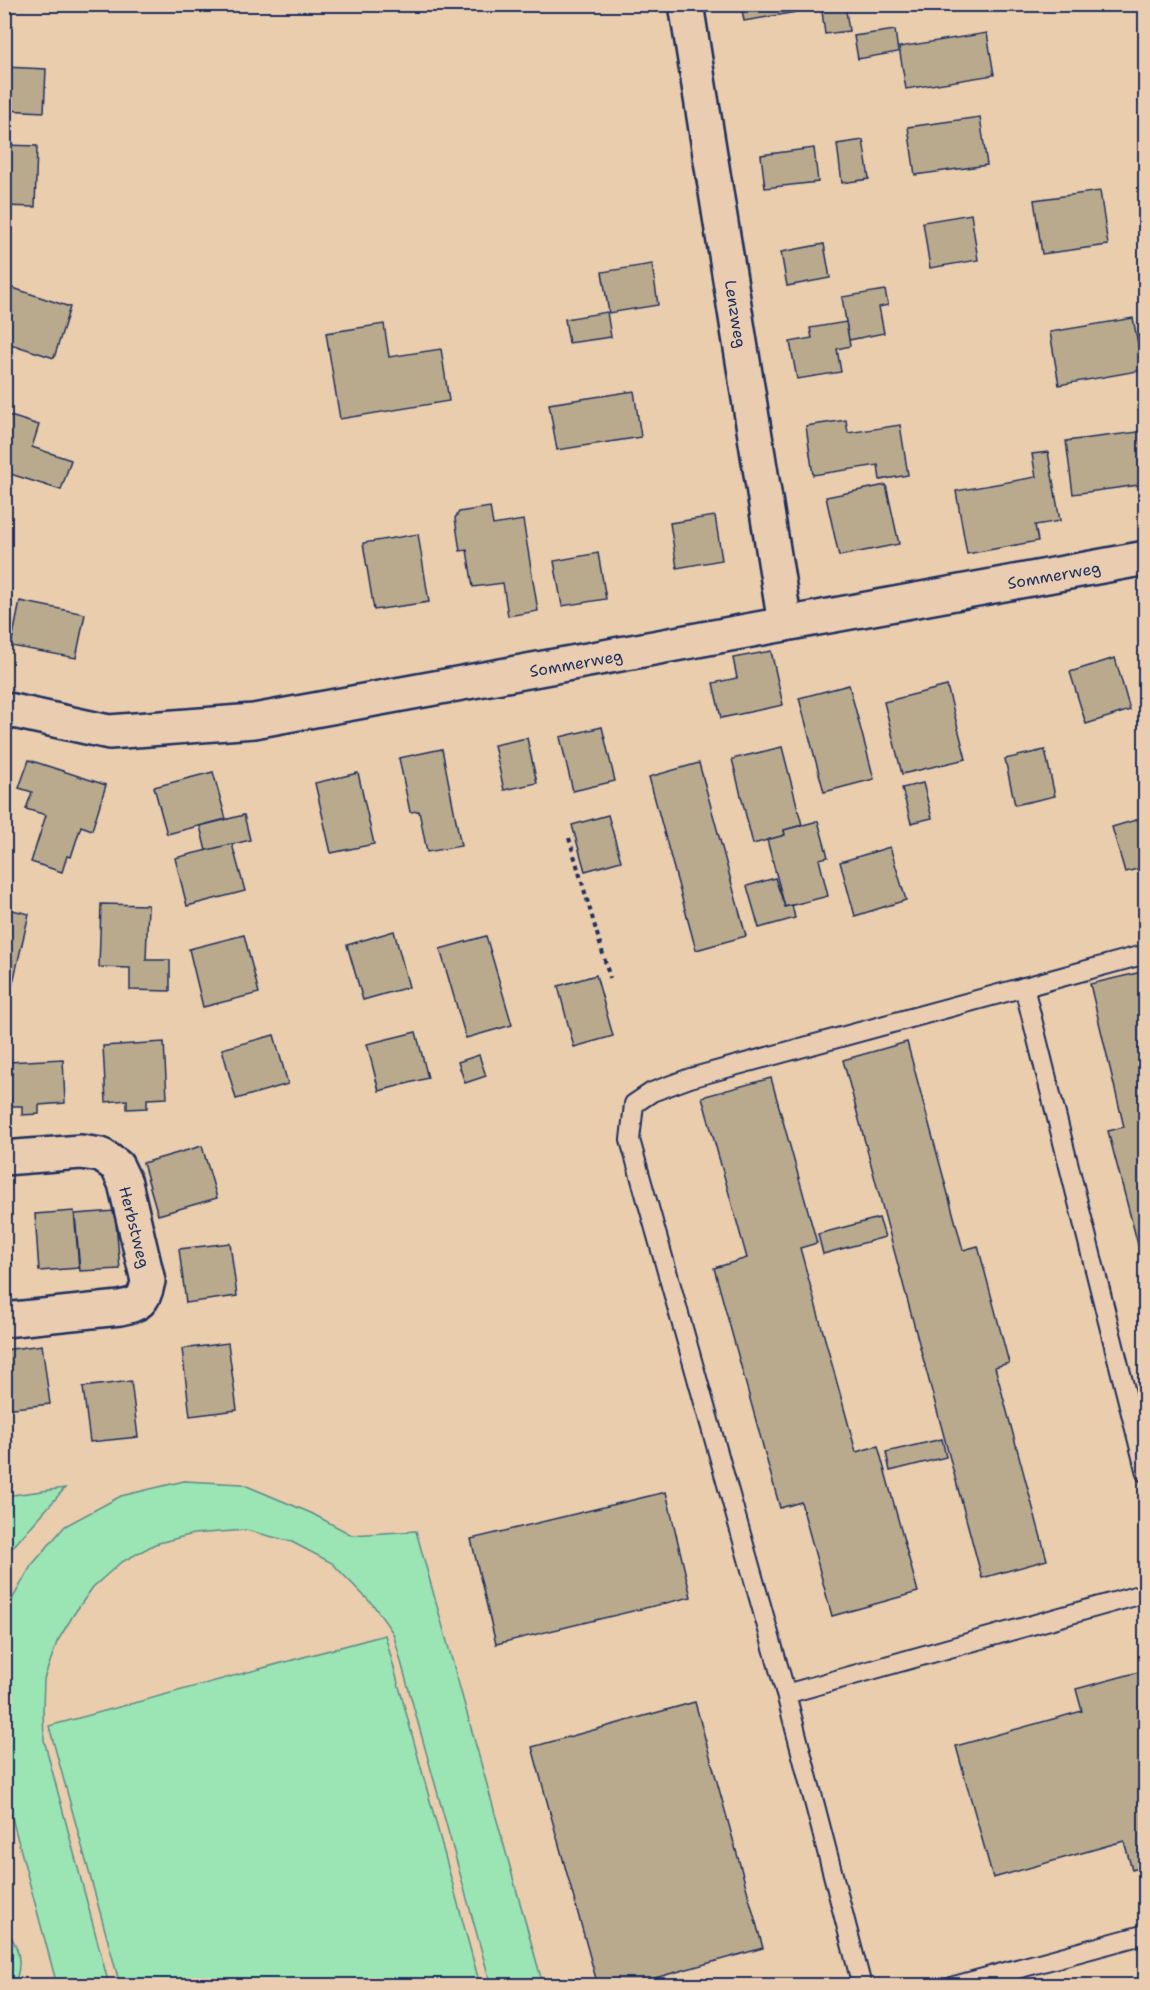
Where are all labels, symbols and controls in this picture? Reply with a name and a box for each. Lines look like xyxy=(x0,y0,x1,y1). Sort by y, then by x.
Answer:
street label: Lenzweg xyxy=(720,279,751,350)
street label: Sommerweg xyxy=(1006,557,1103,594)
street label: Sommerweg xyxy=(528,645,625,682)
street label: Herbstweg xyxy=(114,1184,155,1270)

